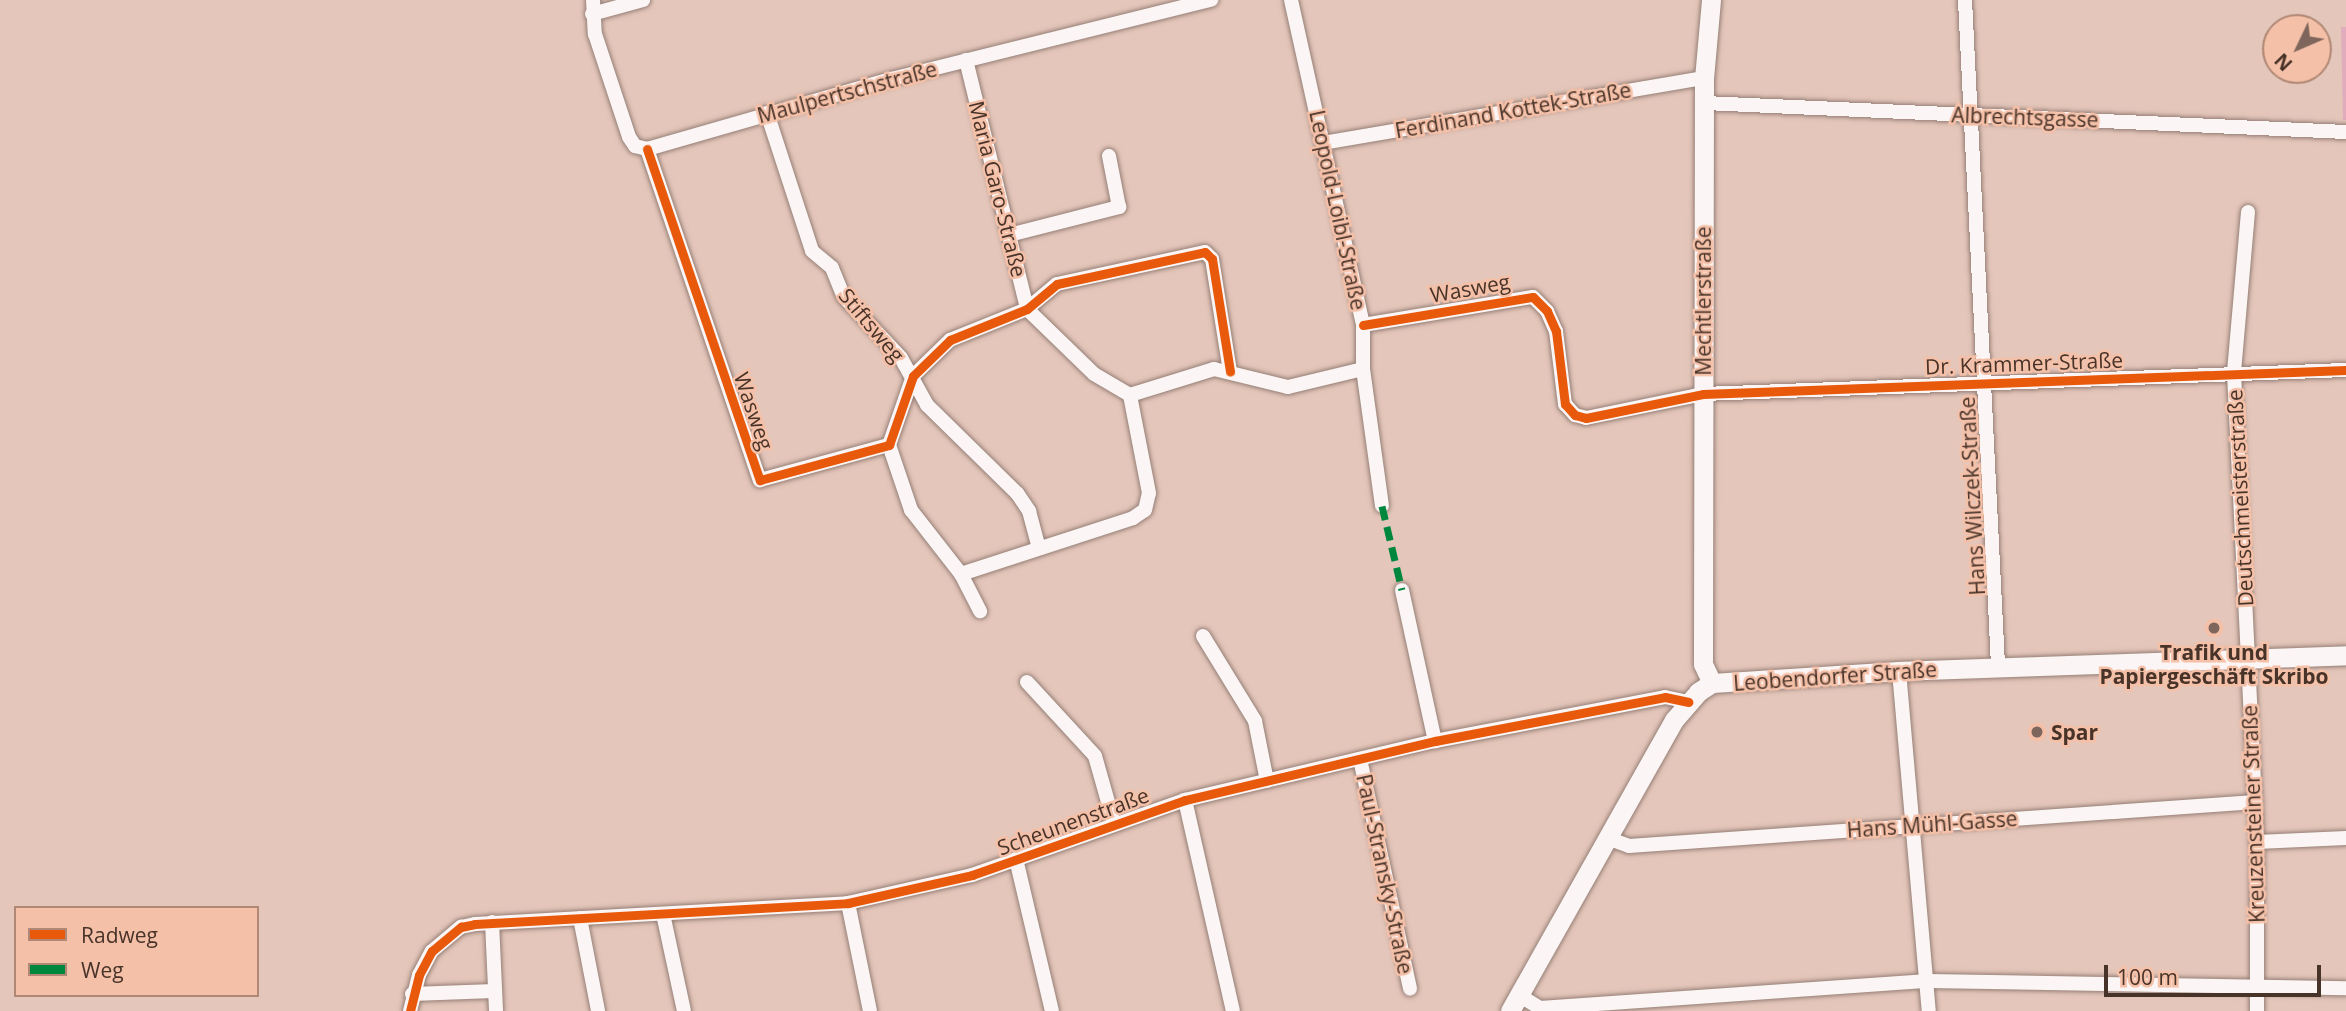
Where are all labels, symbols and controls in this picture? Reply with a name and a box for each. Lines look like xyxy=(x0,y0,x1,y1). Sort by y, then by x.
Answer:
north arrow xyxy=(2262,14,2332,84)
text: N xyxy=(2269,48,2298,77)
street label: Maulpertschstraße xyxy=(754,56,940,128)
street label: Ferdinand Kottek-Straße xyxy=(1393,77,1633,143)
street label: Maria Garo-Straße xyxy=(964,98,1032,280)
street label: Albrechtsgasse xyxy=(1951,102,2099,132)
street label: Leopold-Loibl-Straße xyxy=(1305,108,1371,312)
street label: Mechtlerstraße xyxy=(1690,226,1716,376)
street label: Wasweg xyxy=(1428,269,1512,307)
street label: Stiftsweg xyxy=(834,283,910,367)
street label: Dr. Krammer-Straße xyxy=(1925,347,2123,379)
street label: Wasweg xyxy=(729,369,779,453)
street label: Deutschmeisterstraße xyxy=(2222,389,2258,607)
street label: Hans Wilczek-Straße xyxy=(1954,396,1990,596)
marker: Trafik und Papiergeschäft Skribo xyxy=(2206,620,2222,636)
place label: Trafik und Papiergeschäft Skribo xyxy=(2099,639,2329,689)
street label: Leobendorfer Straße xyxy=(1732,656,1938,696)
street label: Kreuzensteiner Straße xyxy=(2237,705,2269,923)
place label: Spar xyxy=(2051,719,2098,745)
marker: Spar xyxy=(2029,724,2045,740)
street label: Paul-Stransky-Straße xyxy=(1351,772,1419,976)
street label: Scheunenstraße xyxy=(994,782,1152,860)
street label: Hans Mühl-Gasse xyxy=(1846,805,2018,843)
legend xyxy=(14,906,259,997)
text: Radweg xyxy=(81,921,158,949)
scale bar xyxy=(2108,951,2325,995)
text: Weg xyxy=(81,956,124,984)
text: 100 m xyxy=(2117,963,2178,991)

